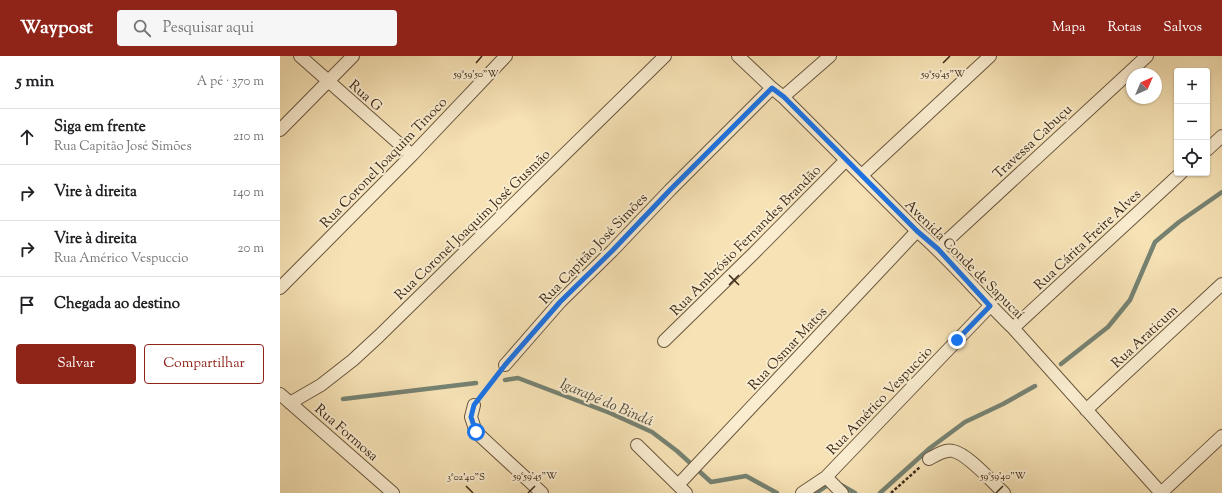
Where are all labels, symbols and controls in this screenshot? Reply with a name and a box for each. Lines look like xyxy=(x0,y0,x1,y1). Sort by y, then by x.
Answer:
search box xyxy=(117,10,397,46)
text: Waypost xyxy=(20,15,93,42)
icon: search xyxy=(131,17,153,39)
text: Pesquisar aqui xyxy=(163,18,254,39)
text: Mapa xyxy=(1052,18,1085,38)
text: Rotas xyxy=(1107,18,1141,38)
text: Salvos xyxy=(1163,18,1202,38)
text: 59°59'50"W xyxy=(452,67,499,82)
text: 59°59'45"W xyxy=(920,67,965,82)
north arrow xyxy=(1126,68,1162,104)
map controls xyxy=(1174,68,1210,176)
button: + xyxy=(1174,68,1210,104)
text: 5 min xyxy=(16,70,54,94)
text: A pé · 370 m xyxy=(197,73,264,91)
street label: Rua G xyxy=(344,76,386,117)
street label: Rua Coronel Joaquim Tinoco xyxy=(316,93,453,233)
street label: Travessa Cabuçu xyxy=(989,101,1077,184)
button: − xyxy=(1174,104,1210,140)
text: Siga em frente xyxy=(54,117,146,138)
icon: ahead xyxy=(16,126,38,148)
text: 210 m xyxy=(233,128,264,146)
text: Rua Capitão José Simões xyxy=(54,138,192,156)
button: locate xyxy=(1174,140,1210,176)
street label: Rua Coronel Joaquim José Gusmão xyxy=(391,145,556,305)
street label: Rua Ambrósio Fernandes Brandão xyxy=(667,161,827,321)
icon: right xyxy=(16,182,38,204)
text: Vire à direita xyxy=(54,182,137,203)
text: 140 m xyxy=(233,184,264,202)
street label: Rua Cárita Freire Alves xyxy=(1030,185,1146,295)
street label: Rua Capitão José Simões xyxy=(536,189,653,310)
street label: Avenida Conde de Sapucaí xyxy=(899,196,1028,325)
text: Vire à direita xyxy=(54,229,137,250)
icon: right xyxy=(16,238,38,260)
text: 20 m xyxy=(238,240,264,258)
text: Rua Américo Vespuccio xyxy=(54,250,188,268)
icon: arrive xyxy=(16,294,38,316)
text: Chegada ao destino xyxy=(54,294,180,315)
street label: Rua Araticum xyxy=(1108,301,1183,374)
street label: Rua Osmar Matos xyxy=(744,303,833,396)
route end xyxy=(948,331,966,349)
street label: Rua Américo Vespuccio xyxy=(823,342,938,460)
button: Salvar xyxy=(16,344,136,384)
button: Compartilhar xyxy=(144,344,264,384)
water label: Igarapé do Bindá xyxy=(556,374,657,433)
street label: Rua Formosa xyxy=(309,400,382,467)
route start xyxy=(467,423,485,441)
text: 59°59'45"W xyxy=(512,469,557,484)
text: 59°59'40"W xyxy=(979,469,1026,484)
text: 3°02'40"S xyxy=(447,470,485,485)

